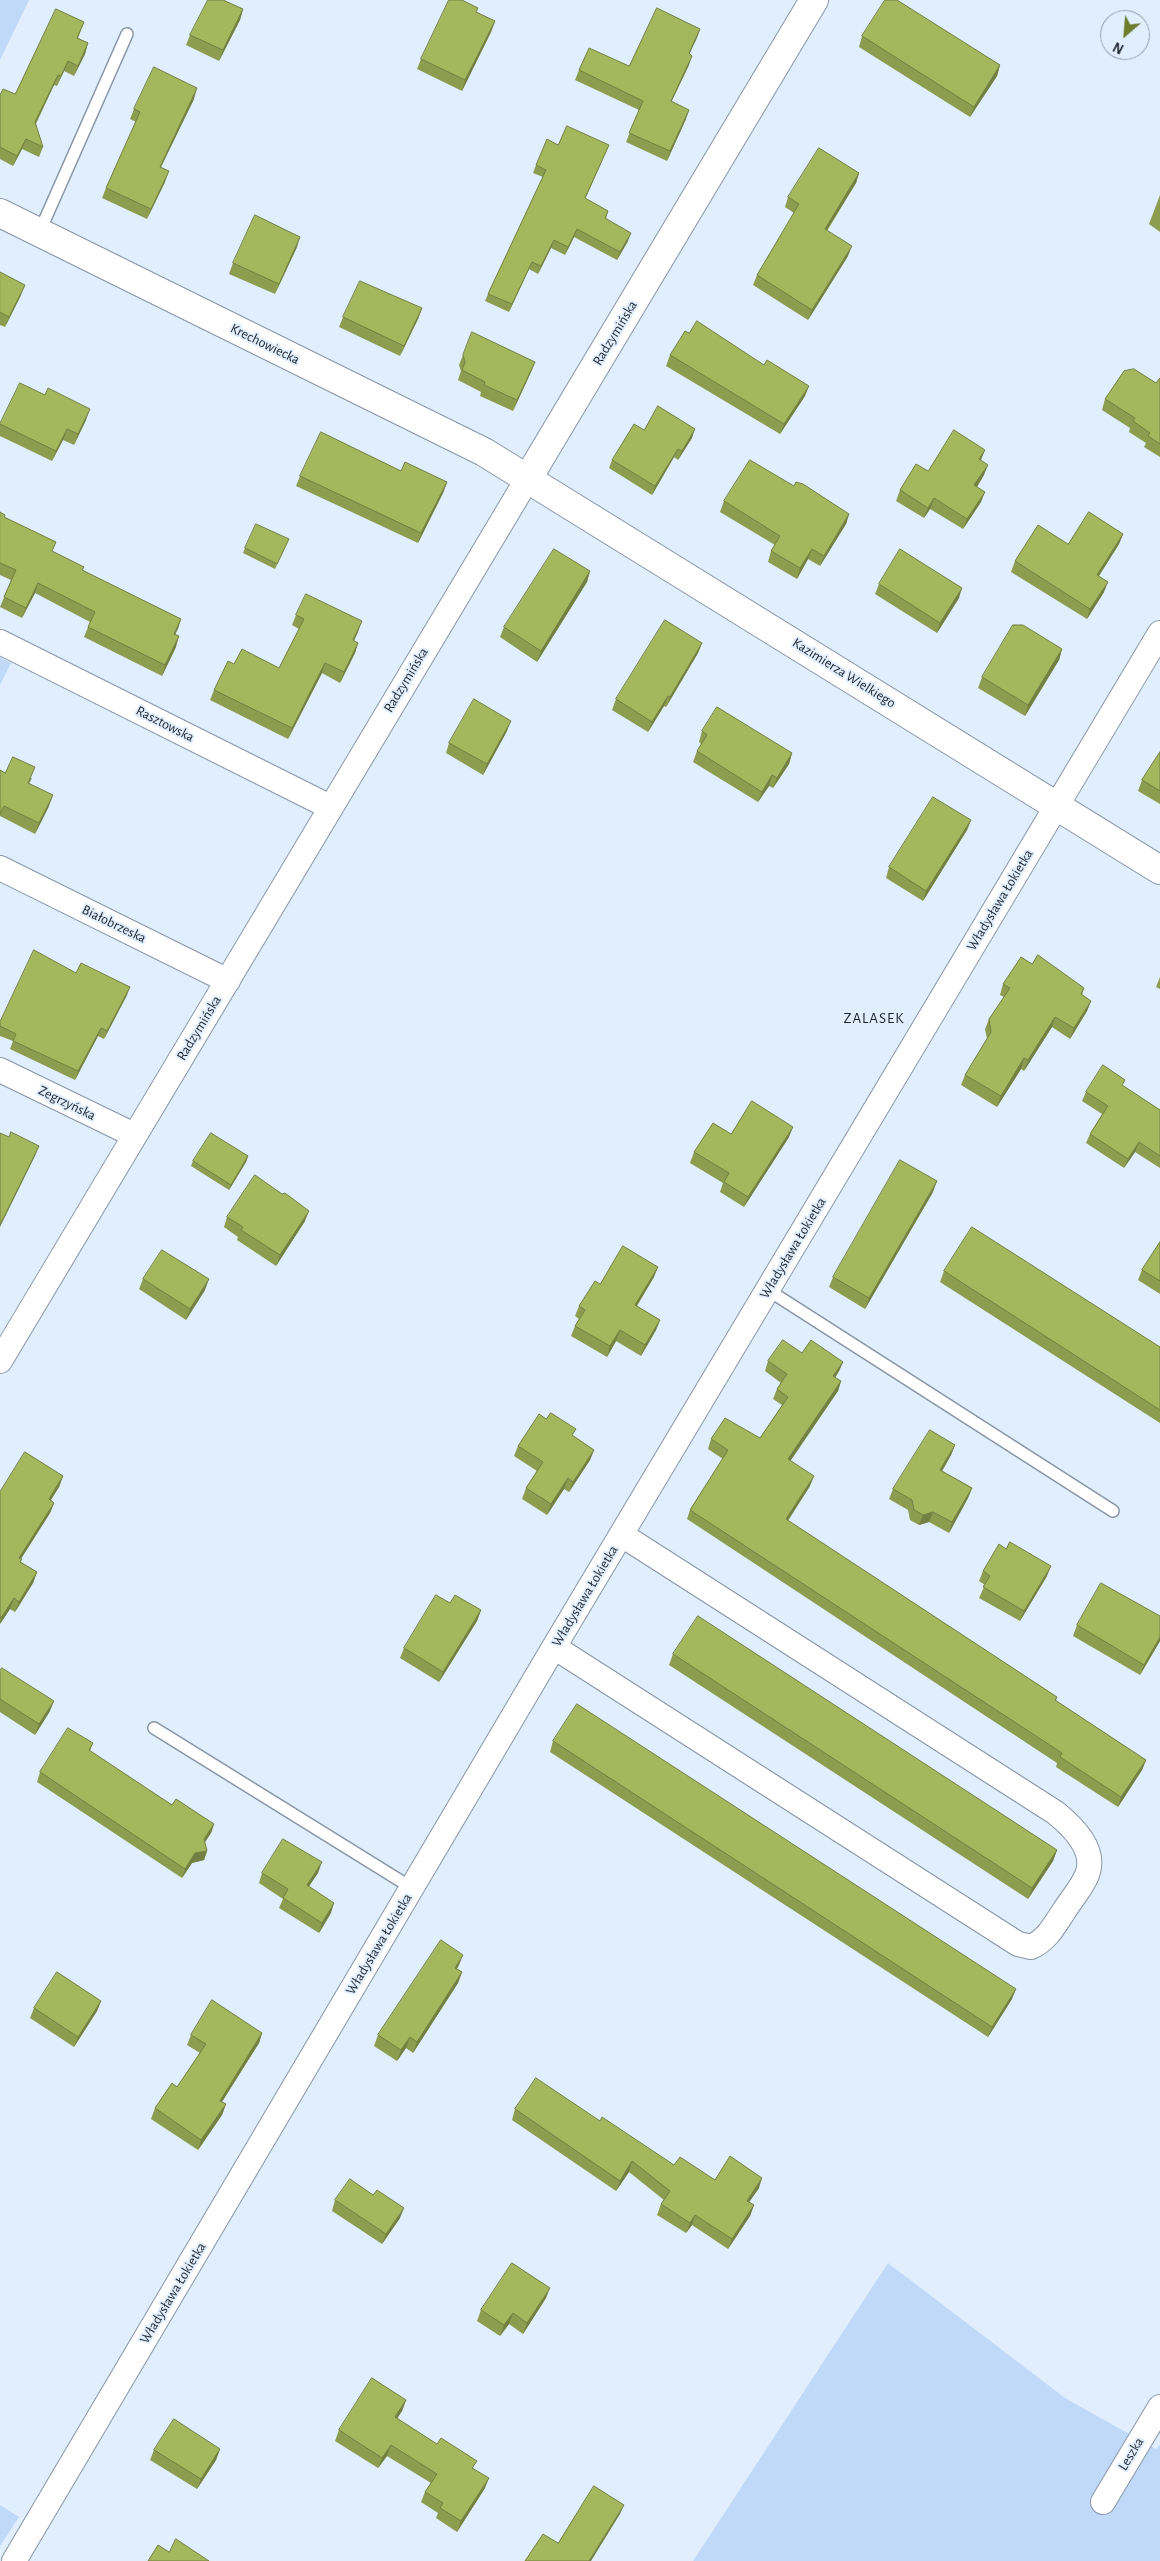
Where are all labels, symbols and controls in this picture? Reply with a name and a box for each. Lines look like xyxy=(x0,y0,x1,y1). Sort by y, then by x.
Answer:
north arrow xyxy=(1100,10,1150,60)
text: N xyxy=(1111,39,1126,56)
street label: Radzymińska xyxy=(589,298,641,368)
street label: Krechowiecka xyxy=(228,320,302,368)
street label: Kazimierza Wielkiego xyxy=(789,634,899,712)
street label: Radzymińska xyxy=(380,645,432,715)
street label: Rasztowska xyxy=(133,702,197,746)
street label: Władysława Łokietka xyxy=(963,846,1037,954)
street label: Białobrzeska xyxy=(79,901,149,947)
street label: Radzymińska xyxy=(173,993,225,1063)
district label: ZALASEK xyxy=(843,1009,905,1027)
street label: Zegrzyńska xyxy=(36,1082,98,1124)
street label: Władysława Łokietka xyxy=(756,1194,830,1302)
street label: Władysława Łokietka xyxy=(548,1542,622,1650)
street label: Władysława Łokietka xyxy=(342,1890,416,1998)
street label: Władysława Łokietka xyxy=(136,2239,210,2347)
street label: Leszka xyxy=(1115,2434,1147,2474)

